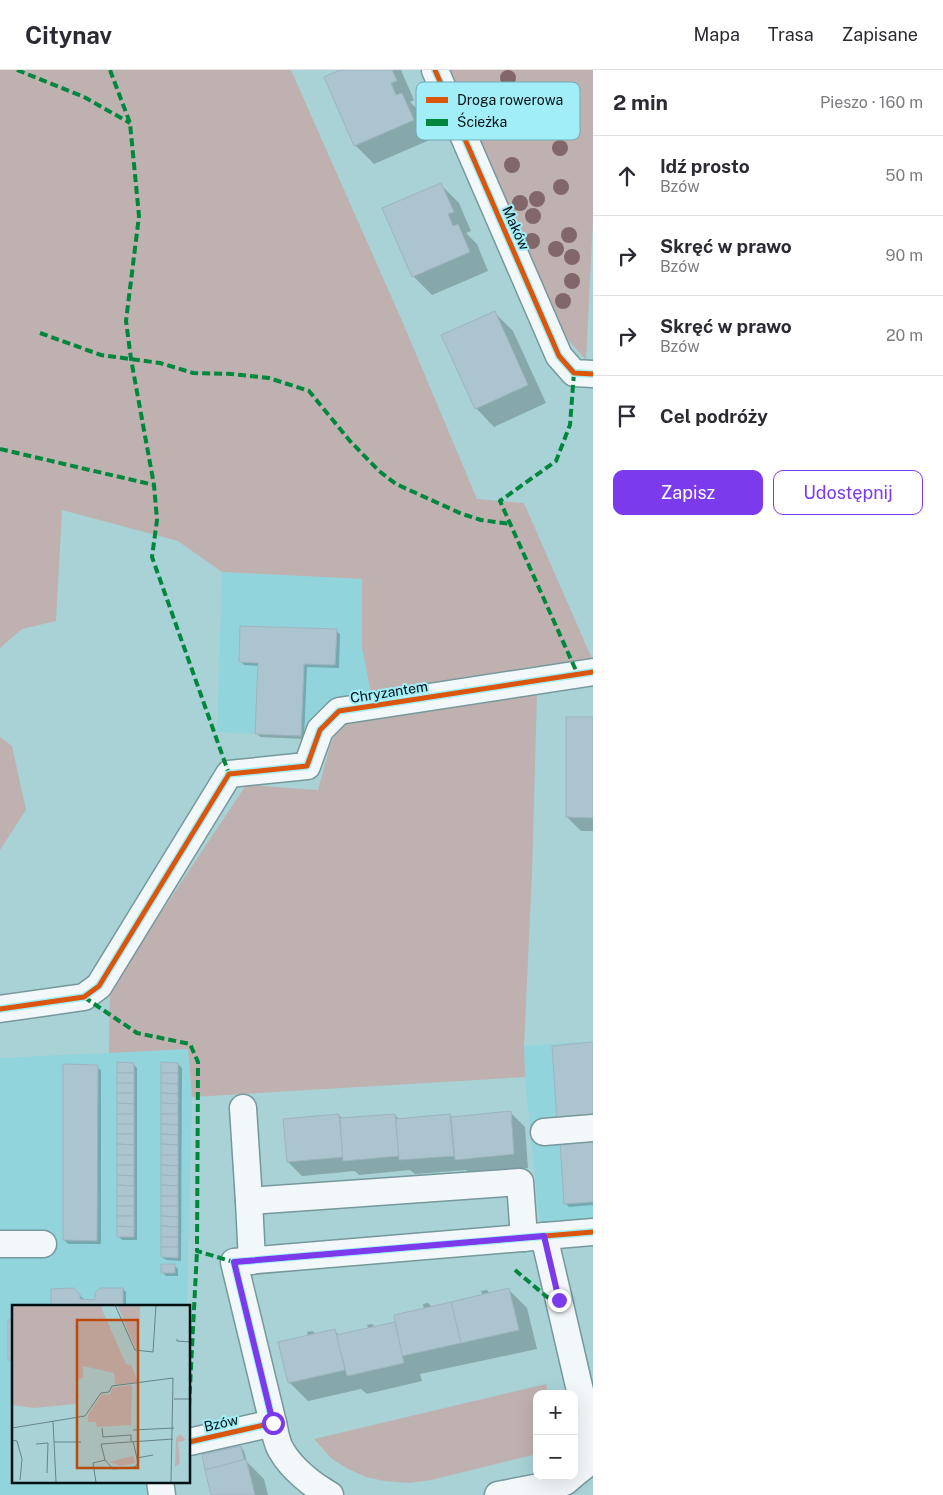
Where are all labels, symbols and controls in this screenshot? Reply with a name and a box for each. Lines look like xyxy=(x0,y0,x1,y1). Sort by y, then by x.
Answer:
text: Citynav xyxy=(25,21,112,49)
text: Mapa xyxy=(693,24,740,45)
text: Trasa xyxy=(768,24,814,45)
text: Zapisane xyxy=(842,24,918,45)
legend xyxy=(416,82,580,140)
text: 2 min xyxy=(613,90,668,115)
text: Droga rowerowa xyxy=(457,92,563,108)
text: Pieszo · 160 m xyxy=(820,93,923,112)
text: Ścieżka xyxy=(457,112,507,130)
text: Idź prosto xyxy=(660,155,750,177)
icon: ahead xyxy=(613,162,641,190)
text: 50 m xyxy=(885,166,923,185)
text: Bzów xyxy=(660,177,700,196)
street label: Maków xyxy=(499,204,533,253)
text: Skręć w prawo xyxy=(660,235,792,257)
icon: right xyxy=(613,242,641,270)
text: 90 m xyxy=(886,246,923,265)
text: Bzów xyxy=(660,257,700,276)
text: Skręć w prawo xyxy=(660,315,792,337)
icon: right xyxy=(613,322,641,350)
text: 20 m xyxy=(886,326,923,345)
text: Bzów xyxy=(660,337,700,356)
icon: arrive xyxy=(613,402,641,430)
text: Cel podróży xyxy=(660,405,768,427)
button: Zapisz xyxy=(613,470,763,515)
button: Udostępnij xyxy=(773,470,923,515)
street label: Chryzantem xyxy=(349,678,429,706)
route end xyxy=(548,1289,571,1312)
inset map xyxy=(12,1305,190,1482)
map controls xyxy=(533,1390,578,1480)
button: + xyxy=(533,1390,578,1435)
street label: Bzów xyxy=(202,1411,240,1435)
route start xyxy=(262,1412,285,1435)
button: − xyxy=(533,1435,578,1480)

